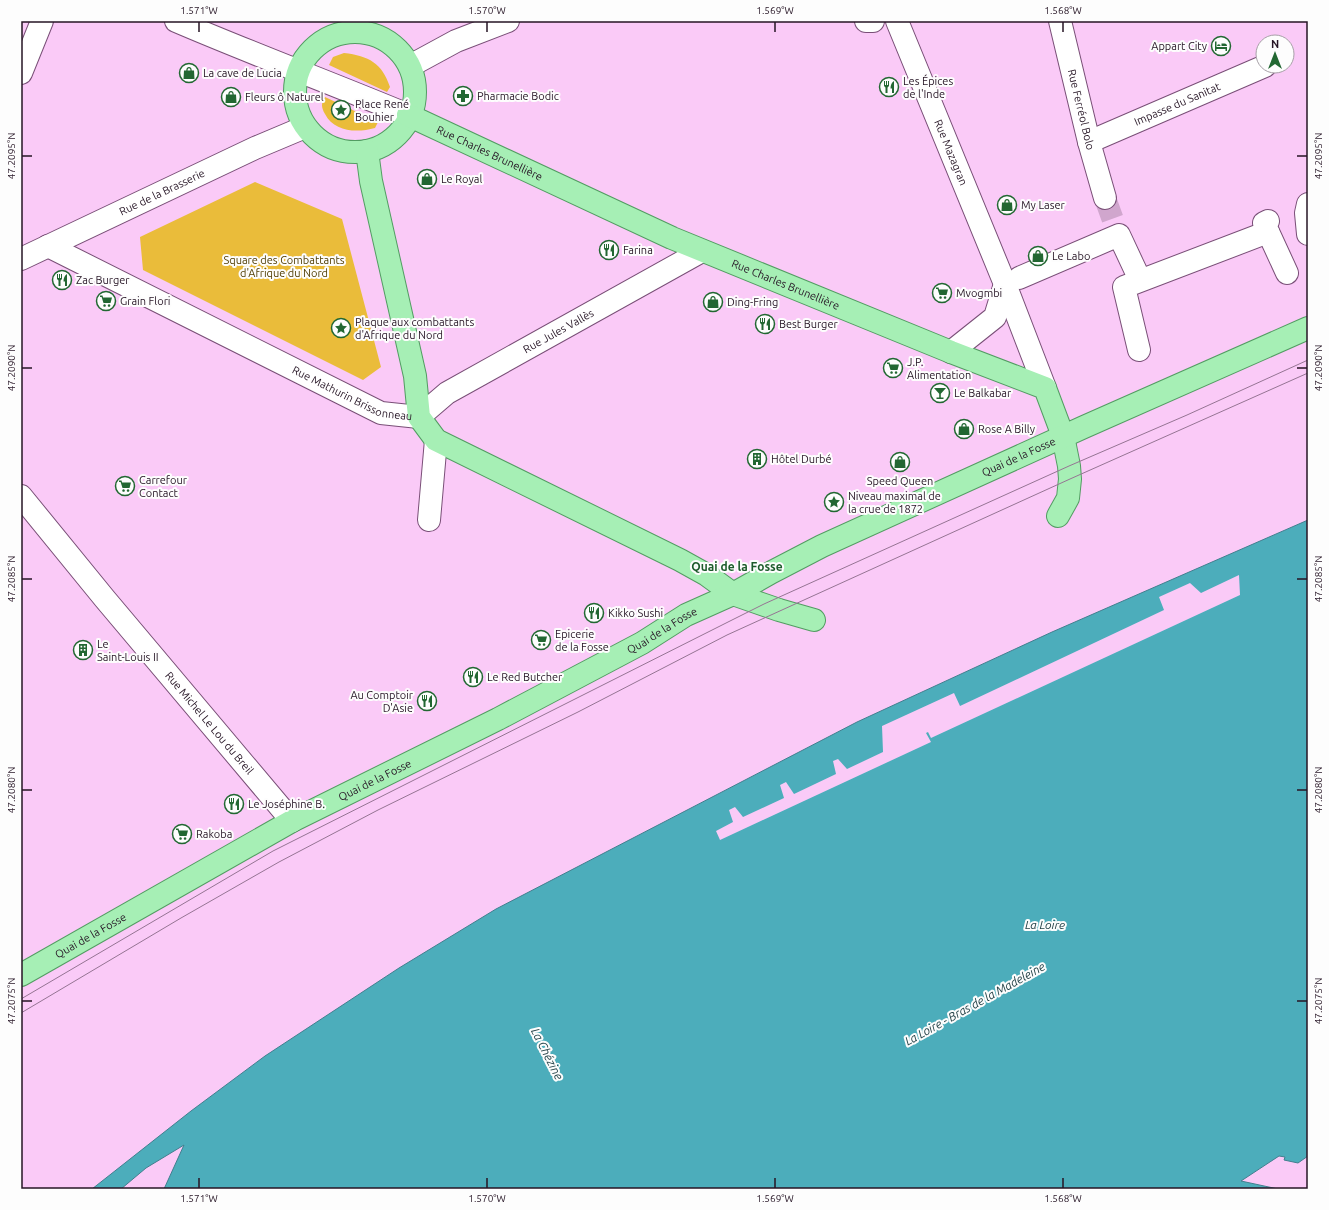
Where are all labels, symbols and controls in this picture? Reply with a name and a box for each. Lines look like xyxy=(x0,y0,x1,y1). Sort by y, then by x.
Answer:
text: 1.571°W xyxy=(180,5,218,16)
text: 1.570°W xyxy=(468,5,506,16)
text: 1.569°W xyxy=(756,5,794,16)
text: 1.568°W xyxy=(1044,5,1082,16)
north arrow xyxy=(1255,34,1295,74)
hotel icon: Appart City xyxy=(1210,35,1232,57)
text: N xyxy=(1271,38,1279,50)
place label: Appart City xyxy=(1151,40,1208,52)
shop icon: La cave de Lucia xyxy=(178,62,200,84)
place label: La cave de Lucia xyxy=(203,67,282,79)
street label: Rue Ferréol Bolo xyxy=(1066,68,1097,151)
place label: Les Épices de l'Inde xyxy=(903,74,953,100)
restaurant icon: Les Épices de l'Inde xyxy=(878,76,900,98)
street label: Impasse du Sanitat xyxy=(1132,80,1223,128)
pharmacy icon: Pharmacie Bodic xyxy=(452,85,474,107)
shop icon: Fleurs ô Naturel xyxy=(220,86,242,108)
place label: Pharmacie Bodic xyxy=(477,90,559,102)
place label: Fleurs ô Naturel xyxy=(245,91,324,103)
place label: Place René Bouhier xyxy=(355,98,409,123)
place icon: Place René Bouhier xyxy=(330,99,352,121)
street label: Rue Mazagran xyxy=(932,118,970,187)
street label: Rue Charles Brunellière xyxy=(435,123,544,183)
text: 47.2095°N xyxy=(6,133,17,179)
text: 47.2095°N xyxy=(1313,133,1324,179)
street label: Rue de la Brasserie xyxy=(117,167,207,218)
shop icon: Le Royal xyxy=(416,168,438,190)
place label: Le Royal xyxy=(441,173,482,185)
shop icon: My Laser xyxy=(996,194,1018,216)
place label: My Laser xyxy=(1021,199,1065,211)
restaurant icon: Farina xyxy=(598,239,620,261)
place label: Farina xyxy=(623,244,653,256)
shop icon: Le Labo xyxy=(1027,245,1049,267)
place label: Le Labo xyxy=(1052,250,1090,262)
park label: Square des Combattants d'Afrique du Nord xyxy=(223,254,345,279)
street label: Rue Charles Brunellière xyxy=(730,257,841,312)
restaurant icon: Zac Burger xyxy=(51,269,73,291)
place label: Zac Burger xyxy=(76,274,130,286)
supermarket icon: Mvogmbi xyxy=(931,282,953,304)
place label: Mvogmbi xyxy=(956,287,1002,299)
supermarket icon: Grain Flori xyxy=(95,290,117,312)
shop icon: Ding-Fring xyxy=(702,291,724,313)
place label: Grain Flori xyxy=(120,295,171,307)
place label: Ding-Fring xyxy=(727,296,778,308)
street label: Rue Jules Vallès xyxy=(521,306,596,355)
restaurant icon: Best Burger xyxy=(754,313,776,335)
place label: Plaque aux combattants d'Afrique du Nord xyxy=(355,316,474,341)
place icon: Plaque aux combattants d'Afrique du Nord xyxy=(330,317,352,339)
place label: Best Burger xyxy=(779,318,838,330)
text: 47.2090°N xyxy=(6,345,17,391)
text: 47.2090°N xyxy=(1313,345,1324,391)
place label: J.P. Alimentation xyxy=(907,356,971,381)
supermarket icon: J.P. Alimentation xyxy=(882,357,904,379)
street label: Rue Mathurin Brissonneau xyxy=(290,363,413,422)
bar icon: Le Balkabar xyxy=(929,382,951,404)
place label: Le Balkabar xyxy=(954,387,1012,399)
shop icon: Rose A Billy xyxy=(953,418,975,440)
place label: Rose A Billy xyxy=(978,423,1036,435)
street label: Quai de la Fosse xyxy=(980,435,1057,479)
building icon: Hôtel Durbé xyxy=(746,448,768,470)
shop icon: Speed Queen xyxy=(889,451,911,473)
place label: Hôtel Durbé xyxy=(771,453,832,465)
place label: Carrefour Contact xyxy=(139,474,188,499)
supermarket icon: Carrefour Contact xyxy=(114,475,136,497)
place label: Speed Queen xyxy=(867,475,933,487)
place label: Niveau maximal de la crue de 1872 xyxy=(848,490,941,515)
place icon: Niveau maximal de la crue de 1872 xyxy=(823,491,845,513)
text: 47.2085°N xyxy=(6,556,17,602)
text: 47.2085°N xyxy=(1313,556,1324,602)
district label: Quai de la Fosse xyxy=(691,560,783,573)
restaurant icon: Kikko Sushi xyxy=(583,602,605,624)
street label: Quai de la Fosse xyxy=(625,605,699,656)
place label: Kikko Sushi xyxy=(608,607,663,619)
place label: Epicerie de la Fosse xyxy=(555,628,609,653)
supermarket icon: Epicerie de la Fosse xyxy=(530,629,552,651)
place label: Le Saint-Louis II xyxy=(97,638,159,663)
building icon: Le Saint-Louis II xyxy=(72,639,94,661)
restaurant icon: Le Red Butcher xyxy=(462,666,484,688)
street label: Rue Michel Le Lou du Breil xyxy=(163,669,256,777)
place label: Le Red Butcher xyxy=(487,671,563,683)
place label: Au Comptoir D'Asie xyxy=(350,689,414,714)
restaurant icon: Au Comptoir D'Asie xyxy=(416,690,438,712)
street label: Quai de la Fosse xyxy=(336,757,413,803)
text: 47.2080°N xyxy=(6,767,17,813)
text: 47.2080°N xyxy=(1313,767,1324,813)
restaurant icon: Le Joséphine B. xyxy=(223,793,245,815)
place label: Le Joséphine B. xyxy=(248,798,325,810)
supermarket icon: Rakoba xyxy=(171,823,193,845)
place label: Rakoba xyxy=(196,828,232,840)
street label: Quai de la Fosse xyxy=(53,911,128,960)
water label: La Loire xyxy=(1025,918,1065,931)
water label: La Loire - Bras de la Madeleine xyxy=(902,960,1047,1048)
text: 47.2075°N xyxy=(6,978,17,1024)
text: 47.2075°N xyxy=(1313,978,1324,1024)
water label: La Chézine xyxy=(529,1026,566,1082)
text: 1.571°W xyxy=(180,1193,218,1204)
text: 1.570°W xyxy=(468,1193,506,1204)
text: 1.569°W xyxy=(756,1193,794,1204)
text: 1.568°W xyxy=(1044,1193,1082,1204)

